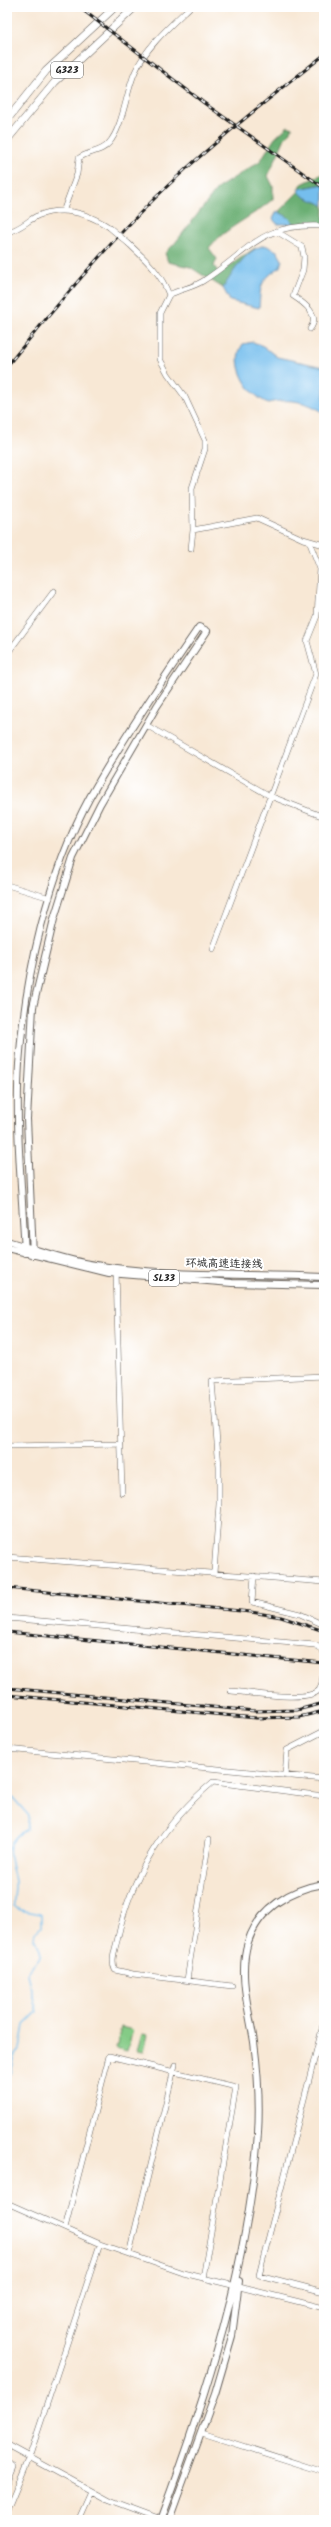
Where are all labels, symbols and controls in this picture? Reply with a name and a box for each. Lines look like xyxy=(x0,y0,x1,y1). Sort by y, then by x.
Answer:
road number: G323 xyxy=(51,62,83,78)
street label: 环城高速连接线 xyxy=(185,1254,263,1274)
road number: SL33 xyxy=(149,1270,179,1286)

